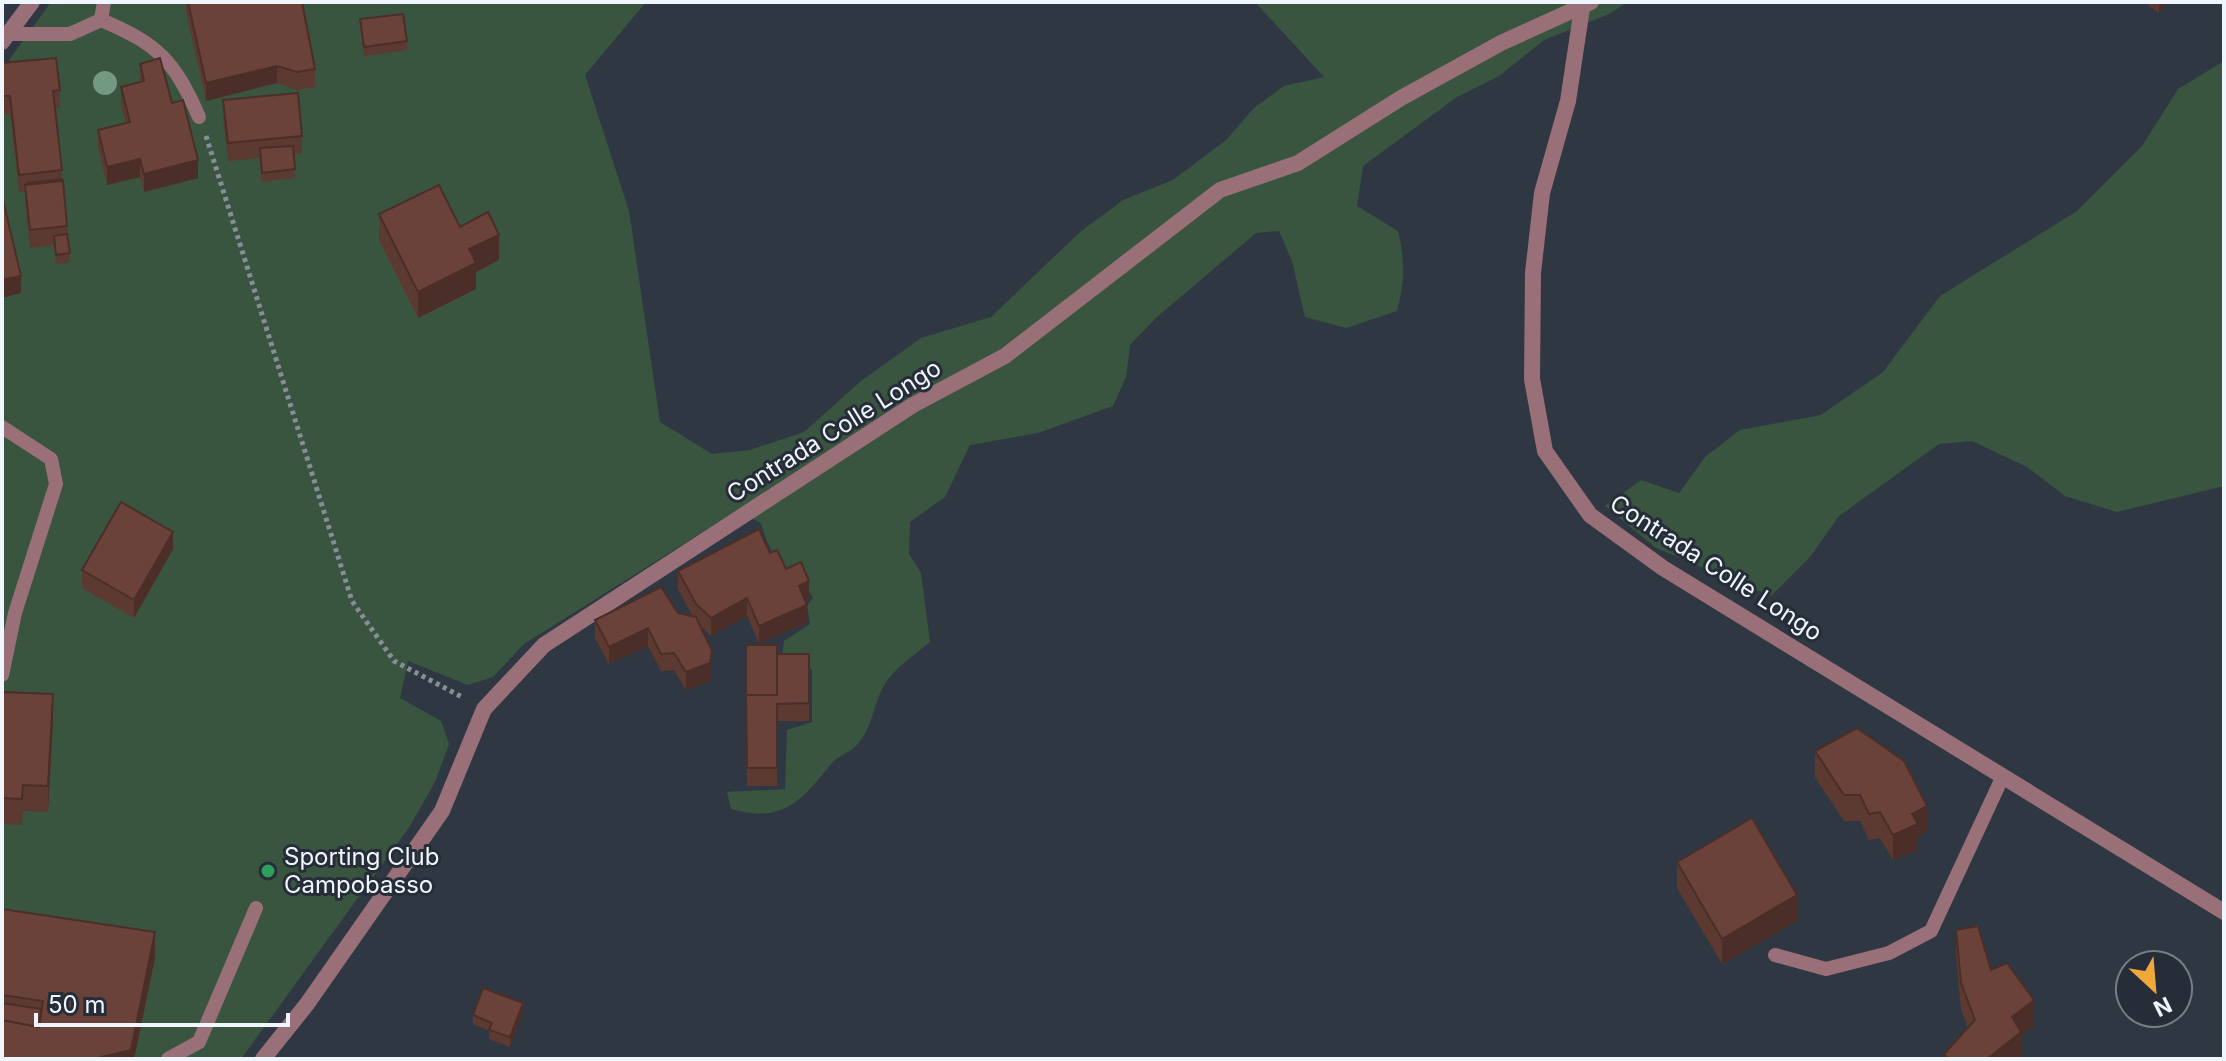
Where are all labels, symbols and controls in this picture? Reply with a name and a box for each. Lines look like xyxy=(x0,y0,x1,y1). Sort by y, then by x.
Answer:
street label: Contrada Colle Longo xyxy=(721,353,946,508)
street label: Contrada Colle Longo xyxy=(1605,488,1828,647)
place label: Sporting Club Campobasso xyxy=(284,842,439,899)
marker: Sporting Club Campobasso xyxy=(259,862,277,880)
north arrow xyxy=(2114,949,2194,1029)
scale bar xyxy=(36,977,288,1027)
text: 50 m xyxy=(48,990,106,1019)
text: N xyxy=(2150,992,2176,1022)

